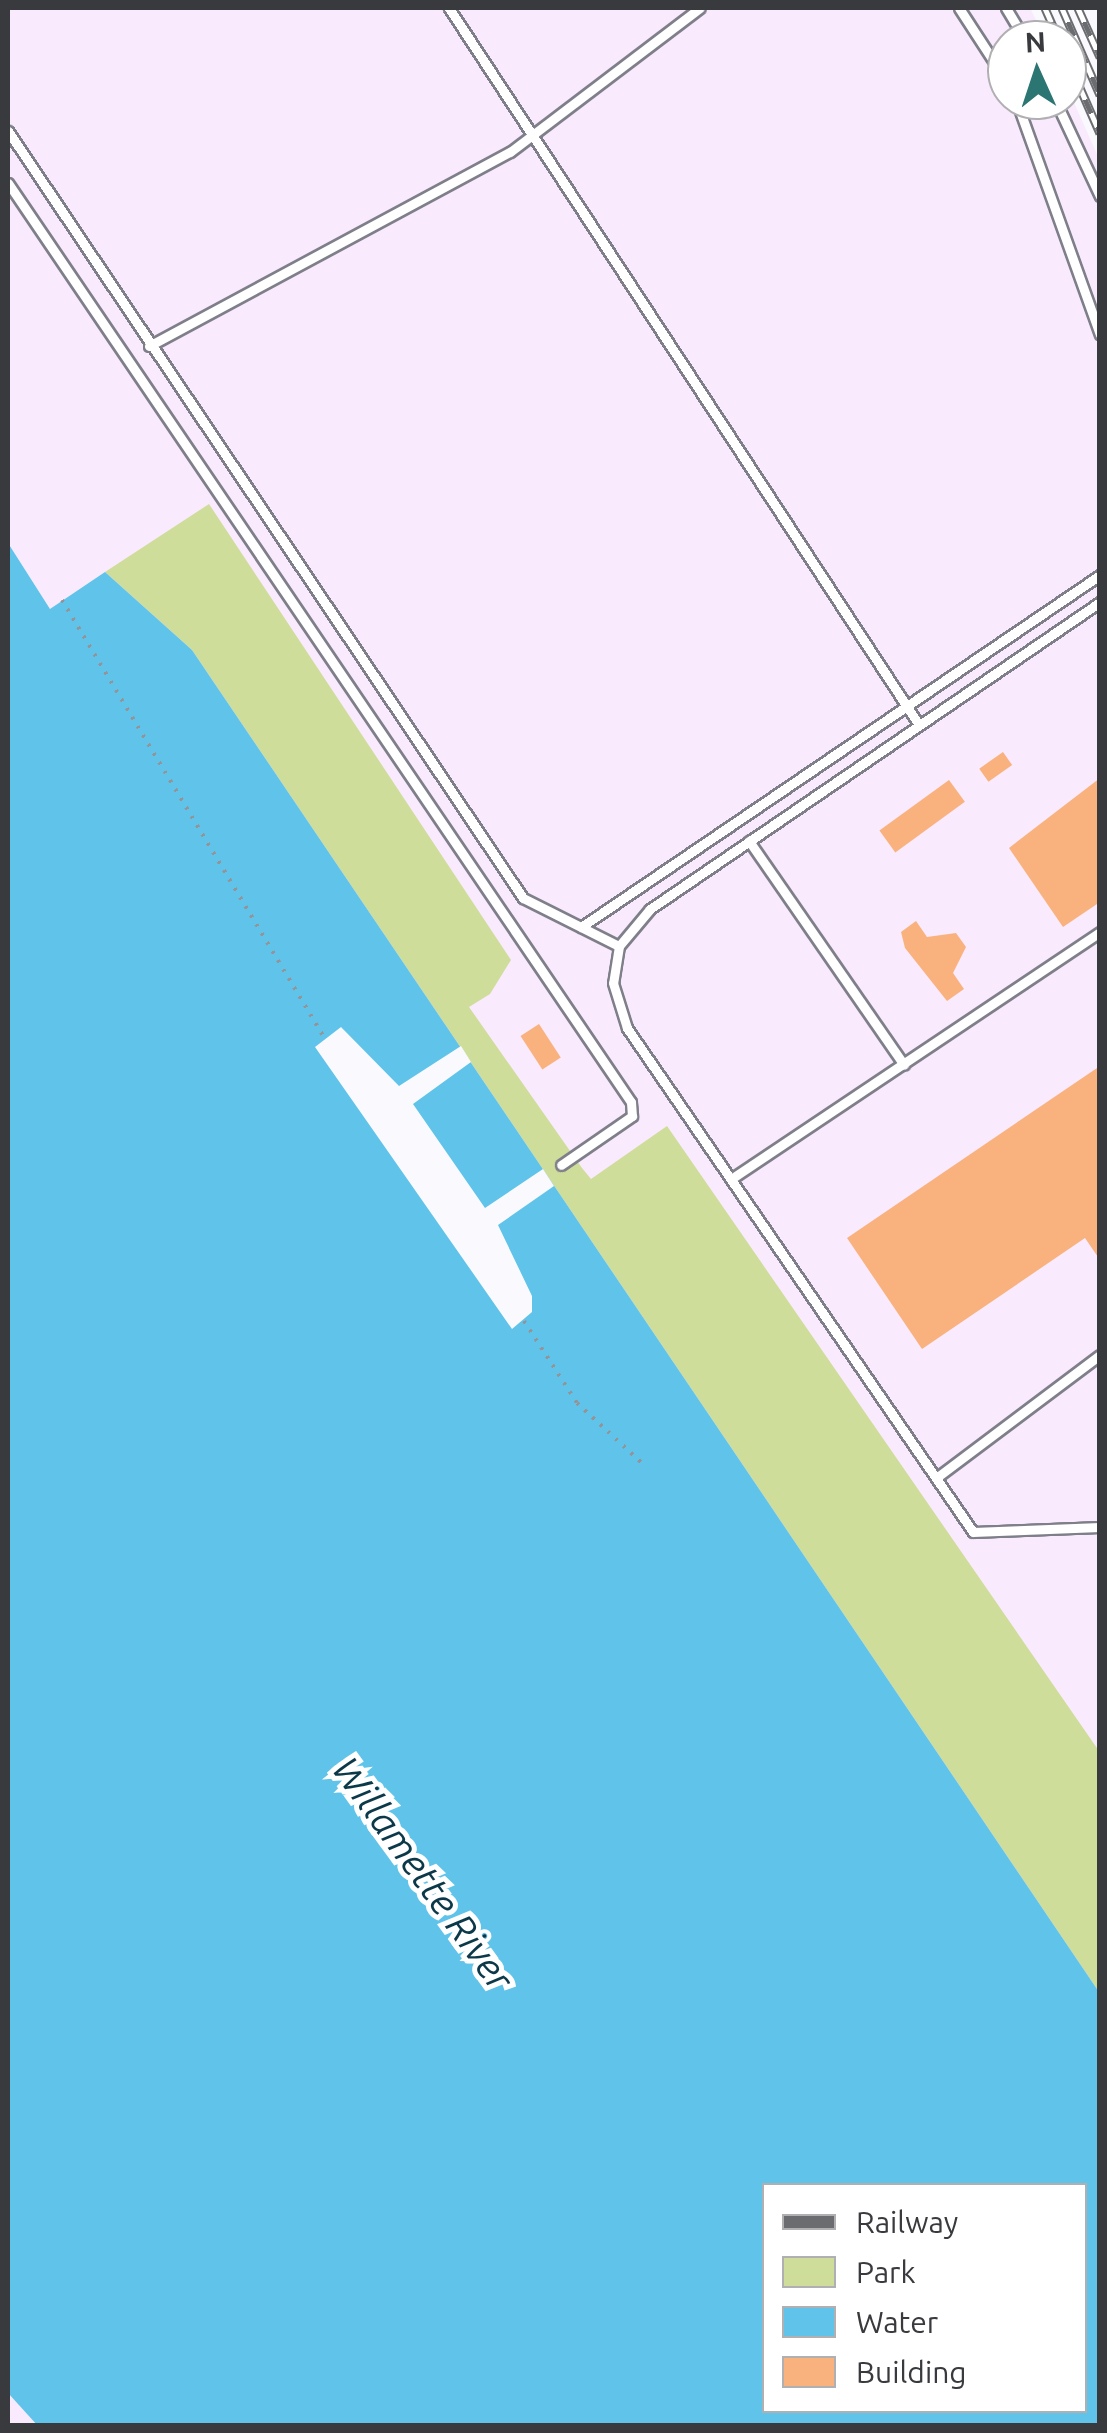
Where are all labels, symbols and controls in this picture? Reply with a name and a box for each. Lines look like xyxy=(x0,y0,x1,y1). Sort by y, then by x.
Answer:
north arrow xyxy=(987,20,1087,120)
text: N xyxy=(1024,26,1047,58)
water label: Willamette River xyxy=(323,1748,523,2000)
legend xyxy=(762,2183,1087,2413)
text: Railway xyxy=(856,2205,958,2239)
text: Park xyxy=(856,2255,916,2289)
text: Water xyxy=(856,2305,938,2339)
text: Building xyxy=(856,2355,967,2389)

